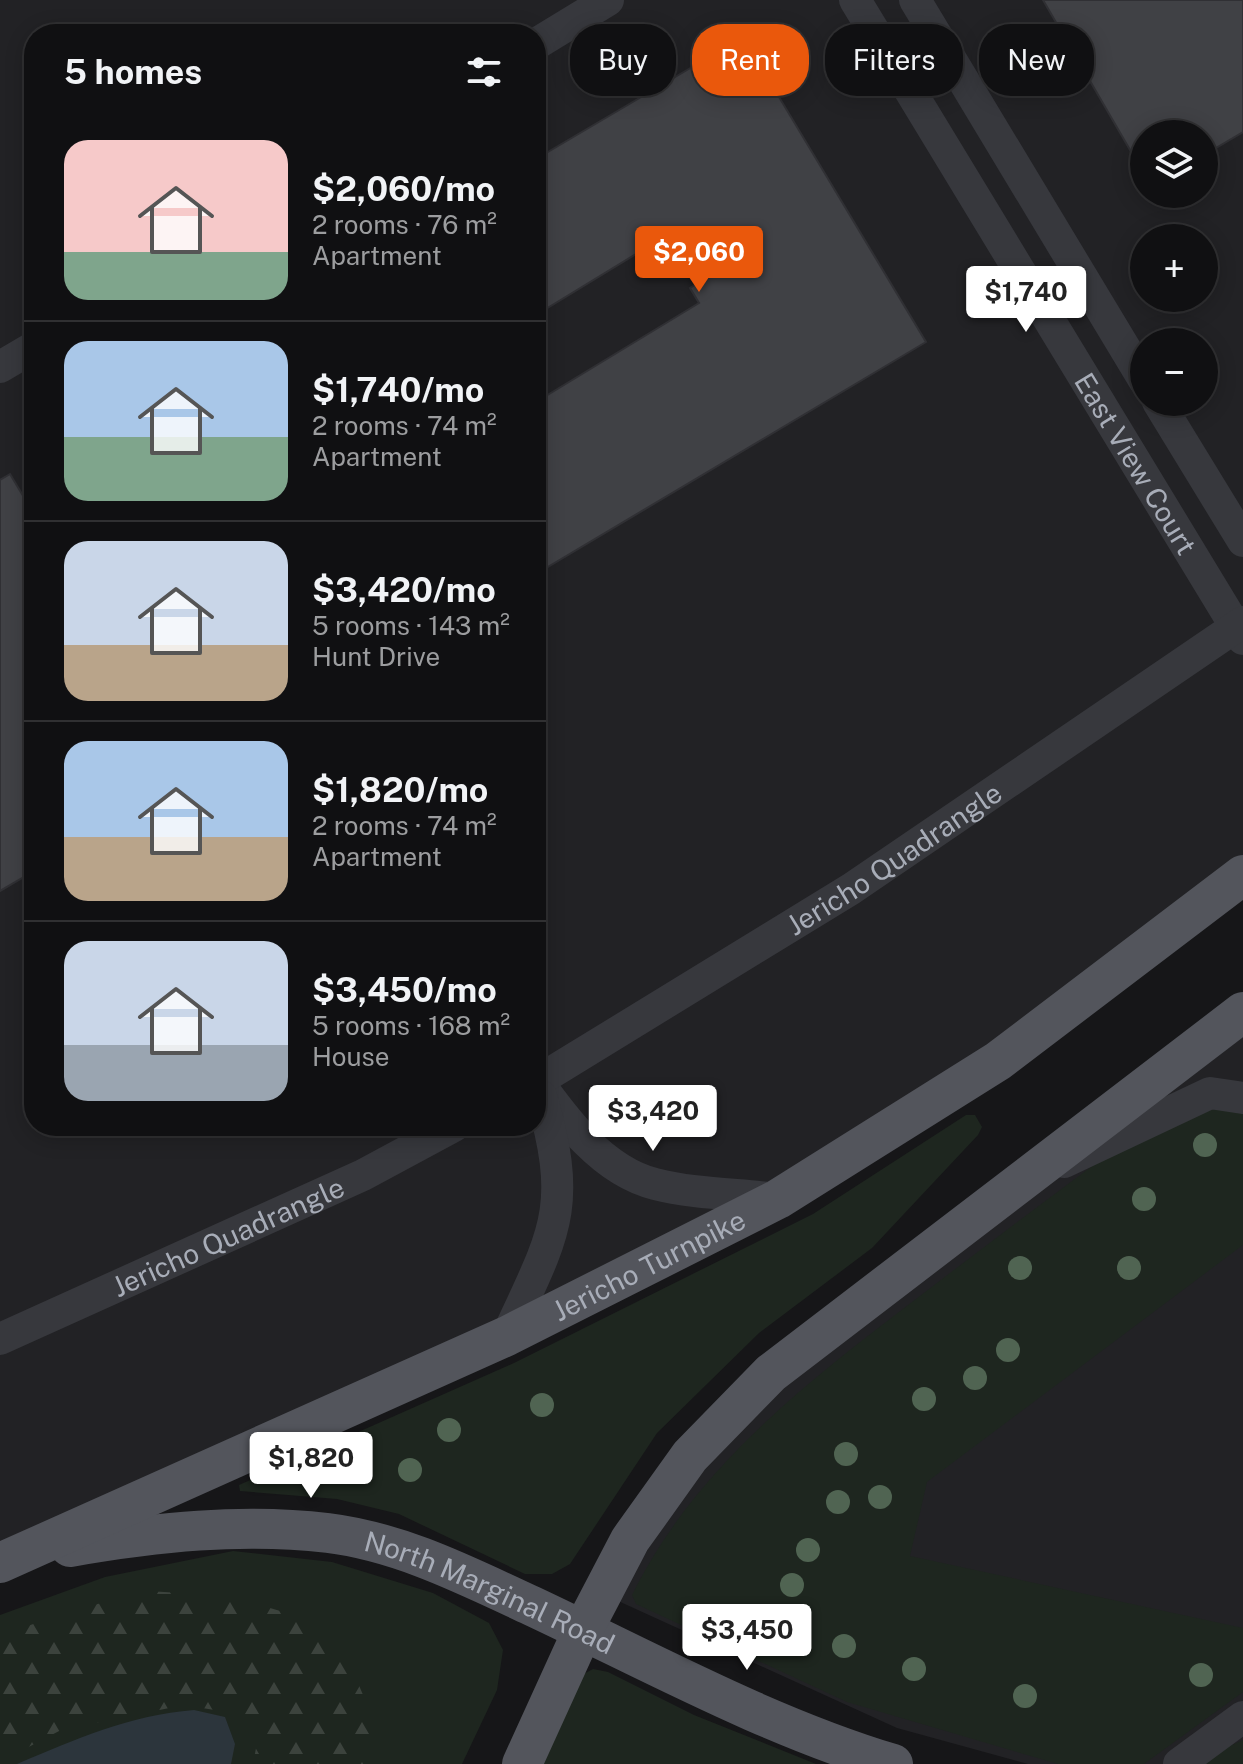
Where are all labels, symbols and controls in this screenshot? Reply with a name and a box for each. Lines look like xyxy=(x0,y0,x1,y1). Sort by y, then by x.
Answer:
chip: Buy xyxy=(570,24,676,96)
chip: Rent xyxy=(692,24,809,96)
chip: Filters xyxy=(825,24,963,96)
chip: New xyxy=(979,24,1094,96)
icon: filters xyxy=(462,50,506,94)
text: 5 homes xyxy=(64,52,202,92)
map controls xyxy=(1130,120,1218,416)
button: layers xyxy=(1130,120,1218,208)
text: $2,060/mo xyxy=(312,169,495,209)
icon: home xyxy=(128,172,224,268)
text: 2 rooms · 76 m² xyxy=(312,209,497,240)
button: + xyxy=(1130,224,1218,312)
pin: $2,060 xyxy=(634,226,764,294)
text: $2,060 xyxy=(653,236,745,267)
text: Apartment xyxy=(312,240,442,271)
pin: $1,740 xyxy=(961,266,1091,334)
text: $1,740 xyxy=(984,276,1068,307)
button: − xyxy=(1130,328,1218,416)
street label: East View Court xyxy=(1069,366,1204,560)
text: $1,740/mo xyxy=(312,370,484,410)
icon: home xyxy=(128,373,224,469)
text: 2 rooms · 74 m² xyxy=(312,410,497,441)
text: Apartment xyxy=(312,441,442,472)
text: $3,420/mo xyxy=(312,570,496,610)
icon: home xyxy=(128,573,224,669)
text: 5 rooms · 143 m² xyxy=(312,610,510,641)
text: Hunt Drive xyxy=(312,641,440,672)
text: $1,820/mo xyxy=(312,770,488,810)
icon: home xyxy=(128,773,224,869)
street label: Jericho Quadrangle xyxy=(780,775,1008,941)
text: 2 rooms · 74 m² xyxy=(312,810,497,841)
text: Apartment xyxy=(312,841,442,872)
text: $3,450/mo xyxy=(312,970,497,1010)
icon: home xyxy=(128,973,224,1069)
text: 5 rooms · 168 m² xyxy=(312,1010,510,1041)
text: House xyxy=(312,1041,389,1072)
pin: $3,420 xyxy=(588,1085,718,1153)
text: $3,420 xyxy=(607,1095,699,1126)
street label: Jericho Quadrangle xyxy=(107,1169,349,1303)
street label: Jericho Turnpike xyxy=(547,1202,750,1327)
pin: $1,820 xyxy=(246,1432,376,1500)
text: $1,820 xyxy=(268,1442,354,1473)
street label: North Marginal Road xyxy=(361,1524,620,1660)
pin: $3,450 xyxy=(682,1604,812,1672)
text: $3,450 xyxy=(700,1614,794,1645)

